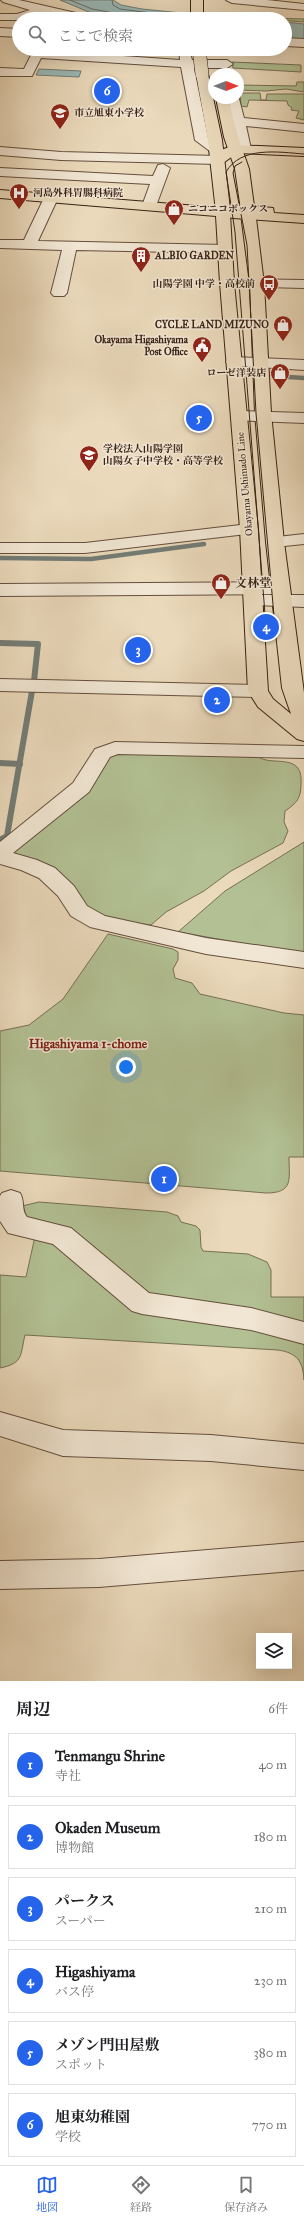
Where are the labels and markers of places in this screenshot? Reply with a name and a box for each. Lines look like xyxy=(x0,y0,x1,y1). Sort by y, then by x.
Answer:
pin: 6 xyxy=(94,76,120,106)
school or university icon: 市立旭東小学校 xyxy=(49,102,71,130)
place label: 市立旭東小学校 xyxy=(74,107,144,119)
hospital icon: 河島外科胃腸科病院 xyxy=(8,182,30,210)
place label: 河島外科胃腸科病院 xyxy=(33,187,123,199)
shop icon: ニコニコボックス xyxy=(163,198,185,226)
place label: ニコニコボックス xyxy=(188,203,268,215)
building icon: ALBIO GARDEN xyxy=(130,245,152,273)
place label: ALBIO GARDEN xyxy=(154,250,235,262)
bus stop icon: 山陽学園 中学・高校前 xyxy=(258,273,280,301)
place label: 山陽学園 中学・高校前 xyxy=(153,278,255,290)
shop icon: CYCLE LAND MIZUNO xyxy=(272,314,294,342)
place label: CYCLE LAND MIZUNO xyxy=(155,319,269,331)
place label: Okayama Higashiyama Post Office xyxy=(94,334,189,358)
public building icon: Okayama Higashiyama Post Office xyxy=(191,335,213,363)
shop icon: ローゼ洋装店 xyxy=(269,362,291,390)
place label: ローゼ洋装店 xyxy=(206,367,267,379)
pin: 5 xyxy=(186,403,212,433)
place label: 学校法人山陽学園 山陽女子中学校・高等学校 xyxy=(103,443,223,467)
school or university icon: 学校法人山陽学園 山陽女子中学校・高等学校 xyxy=(78,444,100,472)
shop icon: 文林堂 xyxy=(210,572,232,600)
place label: 文林堂 xyxy=(235,576,271,590)
pin: 4 xyxy=(253,612,279,642)
pin: 3 xyxy=(125,635,151,665)
pin: 2 xyxy=(204,685,230,715)
pin: 1 xyxy=(151,1164,177,1194)

